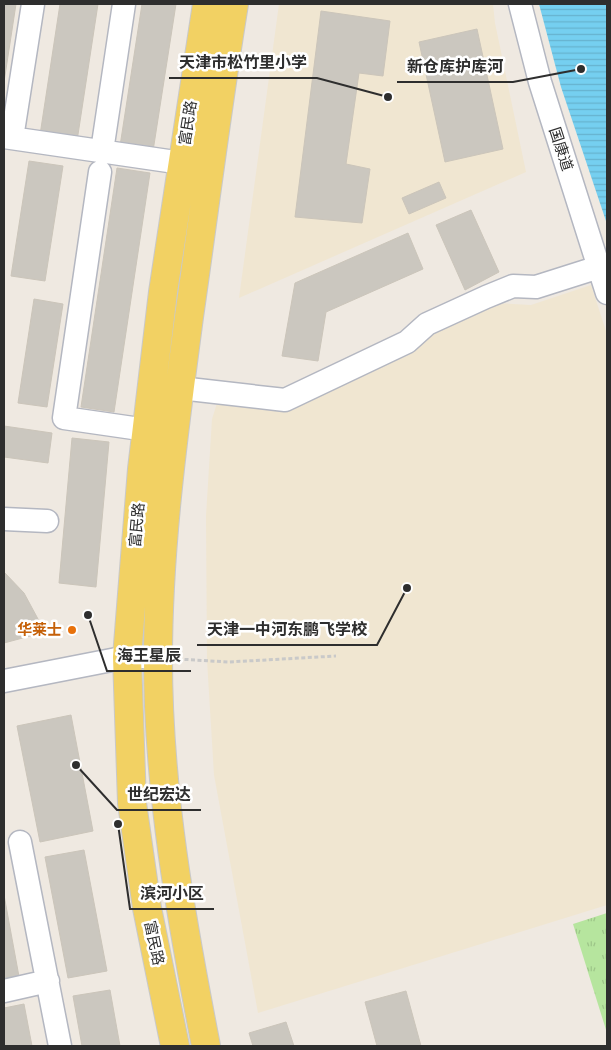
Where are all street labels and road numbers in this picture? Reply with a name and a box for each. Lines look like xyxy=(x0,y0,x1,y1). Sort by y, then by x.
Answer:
street label: 富民路 xyxy=(176,99,200,147)
street label: 国康道 xyxy=(545,125,577,173)
street label: 富民路 xyxy=(126,502,148,548)
street label: 富民路 xyxy=(141,919,167,967)

